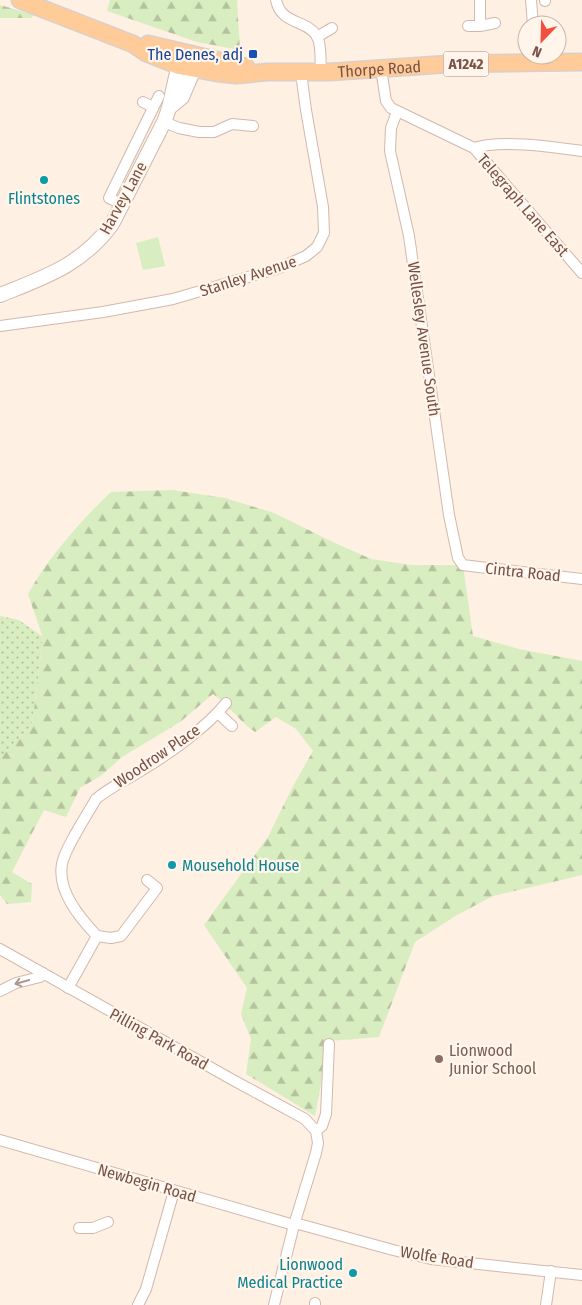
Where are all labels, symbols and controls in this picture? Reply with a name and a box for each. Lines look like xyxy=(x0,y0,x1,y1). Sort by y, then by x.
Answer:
north arrow xyxy=(517,15,567,65)
text: N xyxy=(530,42,544,61)
place label: The Denes, adj xyxy=(148,45,243,64)
marker: The Denes, adj xyxy=(247,48,259,60)
road number: A1242 xyxy=(444,52,488,76)
street label: Thorpe Road xyxy=(337,56,422,81)
street label: Telegraph Lane East xyxy=(473,150,573,261)
street label: Harvey Lane xyxy=(95,158,151,238)
marker: Flintstones xyxy=(38,174,50,186)
place label: Flintstones xyxy=(8,189,80,208)
street label: Stanley Avenue xyxy=(197,251,299,301)
street label: Wellesley Avenue South xyxy=(404,260,444,418)
street label: Cintra Road xyxy=(484,559,562,585)
street label: Woodrow Place xyxy=(110,720,204,792)
place label: Mousehold House xyxy=(182,856,300,875)
marker: Mousehold House xyxy=(166,859,178,871)
one-way arrow xyxy=(14,978,30,987)
street label: Pilling Park Road xyxy=(106,1004,212,1074)
place label: Lionwood Junior School xyxy=(449,1041,536,1078)
marker: Lionwood Junior School xyxy=(433,1053,445,1065)
street label: Newbegin Road xyxy=(96,1160,198,1206)
street label: Wolfe Road xyxy=(399,1242,475,1272)
place label: Lionwood Medical Practice xyxy=(237,1255,343,1292)
marker: Lionwood Medical Practice xyxy=(347,1267,359,1279)

